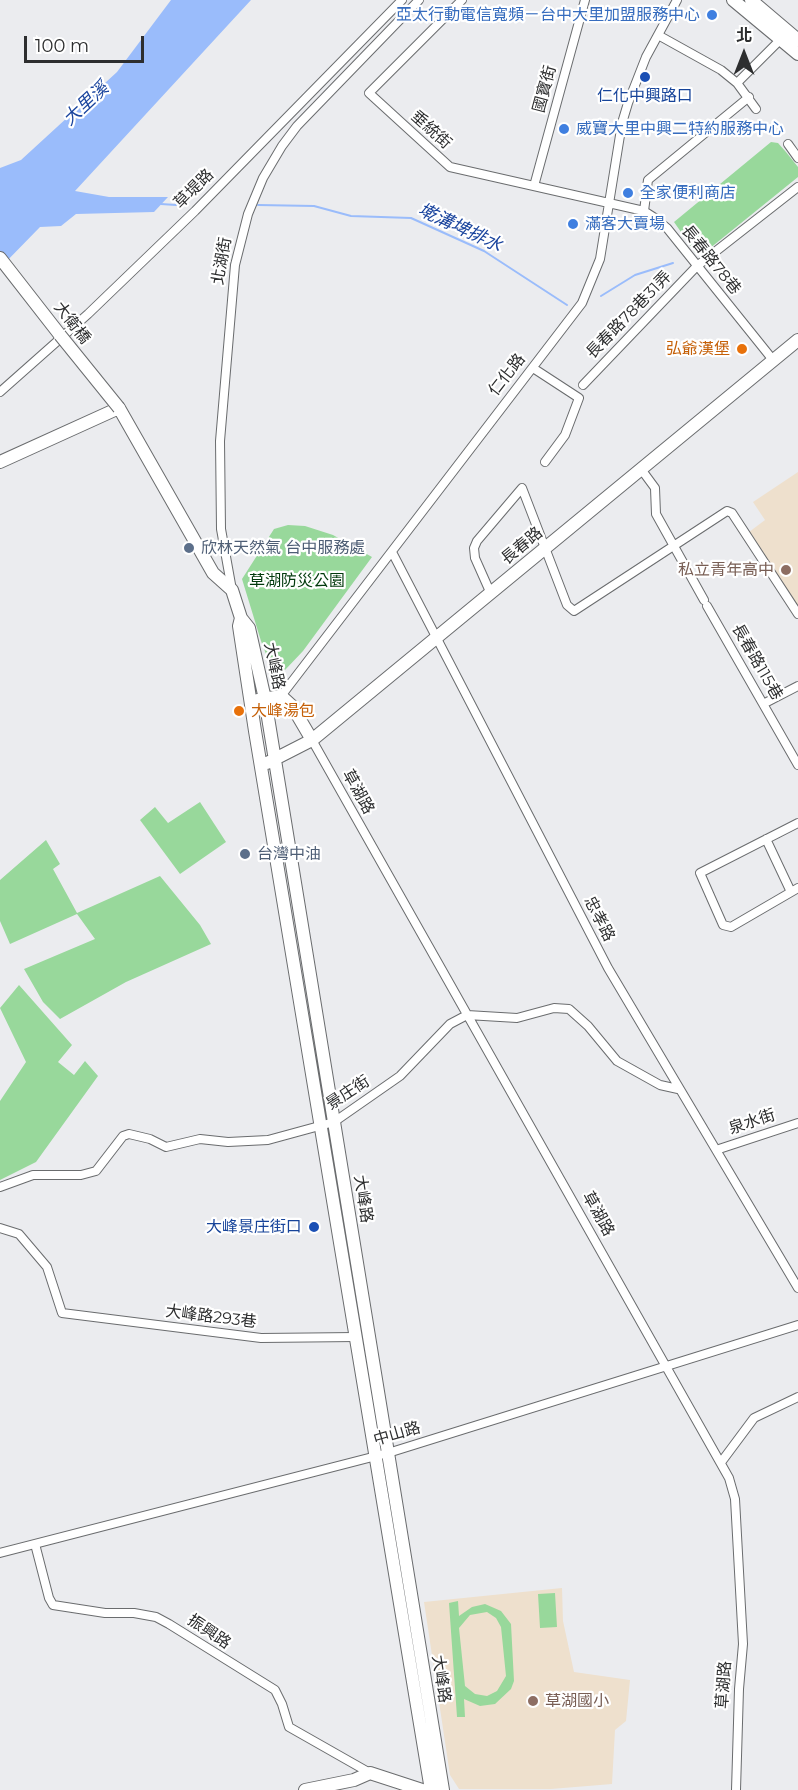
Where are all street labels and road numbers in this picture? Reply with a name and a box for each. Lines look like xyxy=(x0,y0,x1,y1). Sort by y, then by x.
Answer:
street label: 國寶街 xyxy=(530,63,560,115)
street label: 垂統街 xyxy=(407,107,455,153)
street label: 草堤路 xyxy=(170,165,218,213)
street label: 長春路78巷 xyxy=(677,222,745,298)
street label: 北湖街 xyxy=(208,236,236,286)
street label: 長春路78巷31弄 xyxy=(582,267,676,363)
street label: 大衛橋 xyxy=(50,298,94,348)
street label: 仁化路 xyxy=(485,350,529,400)
street label: 長春路 xyxy=(497,523,547,569)
street label: 長春路115巷 xyxy=(728,621,786,703)
street label: 大峰路 xyxy=(260,641,288,691)
street label: 草湖路 xyxy=(338,766,378,818)
street label: 忠孝路 xyxy=(580,893,618,945)
street label: 景庄街 xyxy=(323,1072,373,1114)
street label: 泉水街 xyxy=(726,1105,778,1139)
street label: 大峰路 xyxy=(350,1174,376,1224)
street label: 草湖路 xyxy=(578,1188,618,1240)
street label: 大峰路293巷 xyxy=(164,1302,258,1332)
street label: 中山路 xyxy=(371,1418,423,1450)
street label: 振興路 xyxy=(184,1611,234,1653)
street label: 大峰路 xyxy=(428,1654,454,1704)
street label: 草湖路 xyxy=(713,1660,735,1710)

